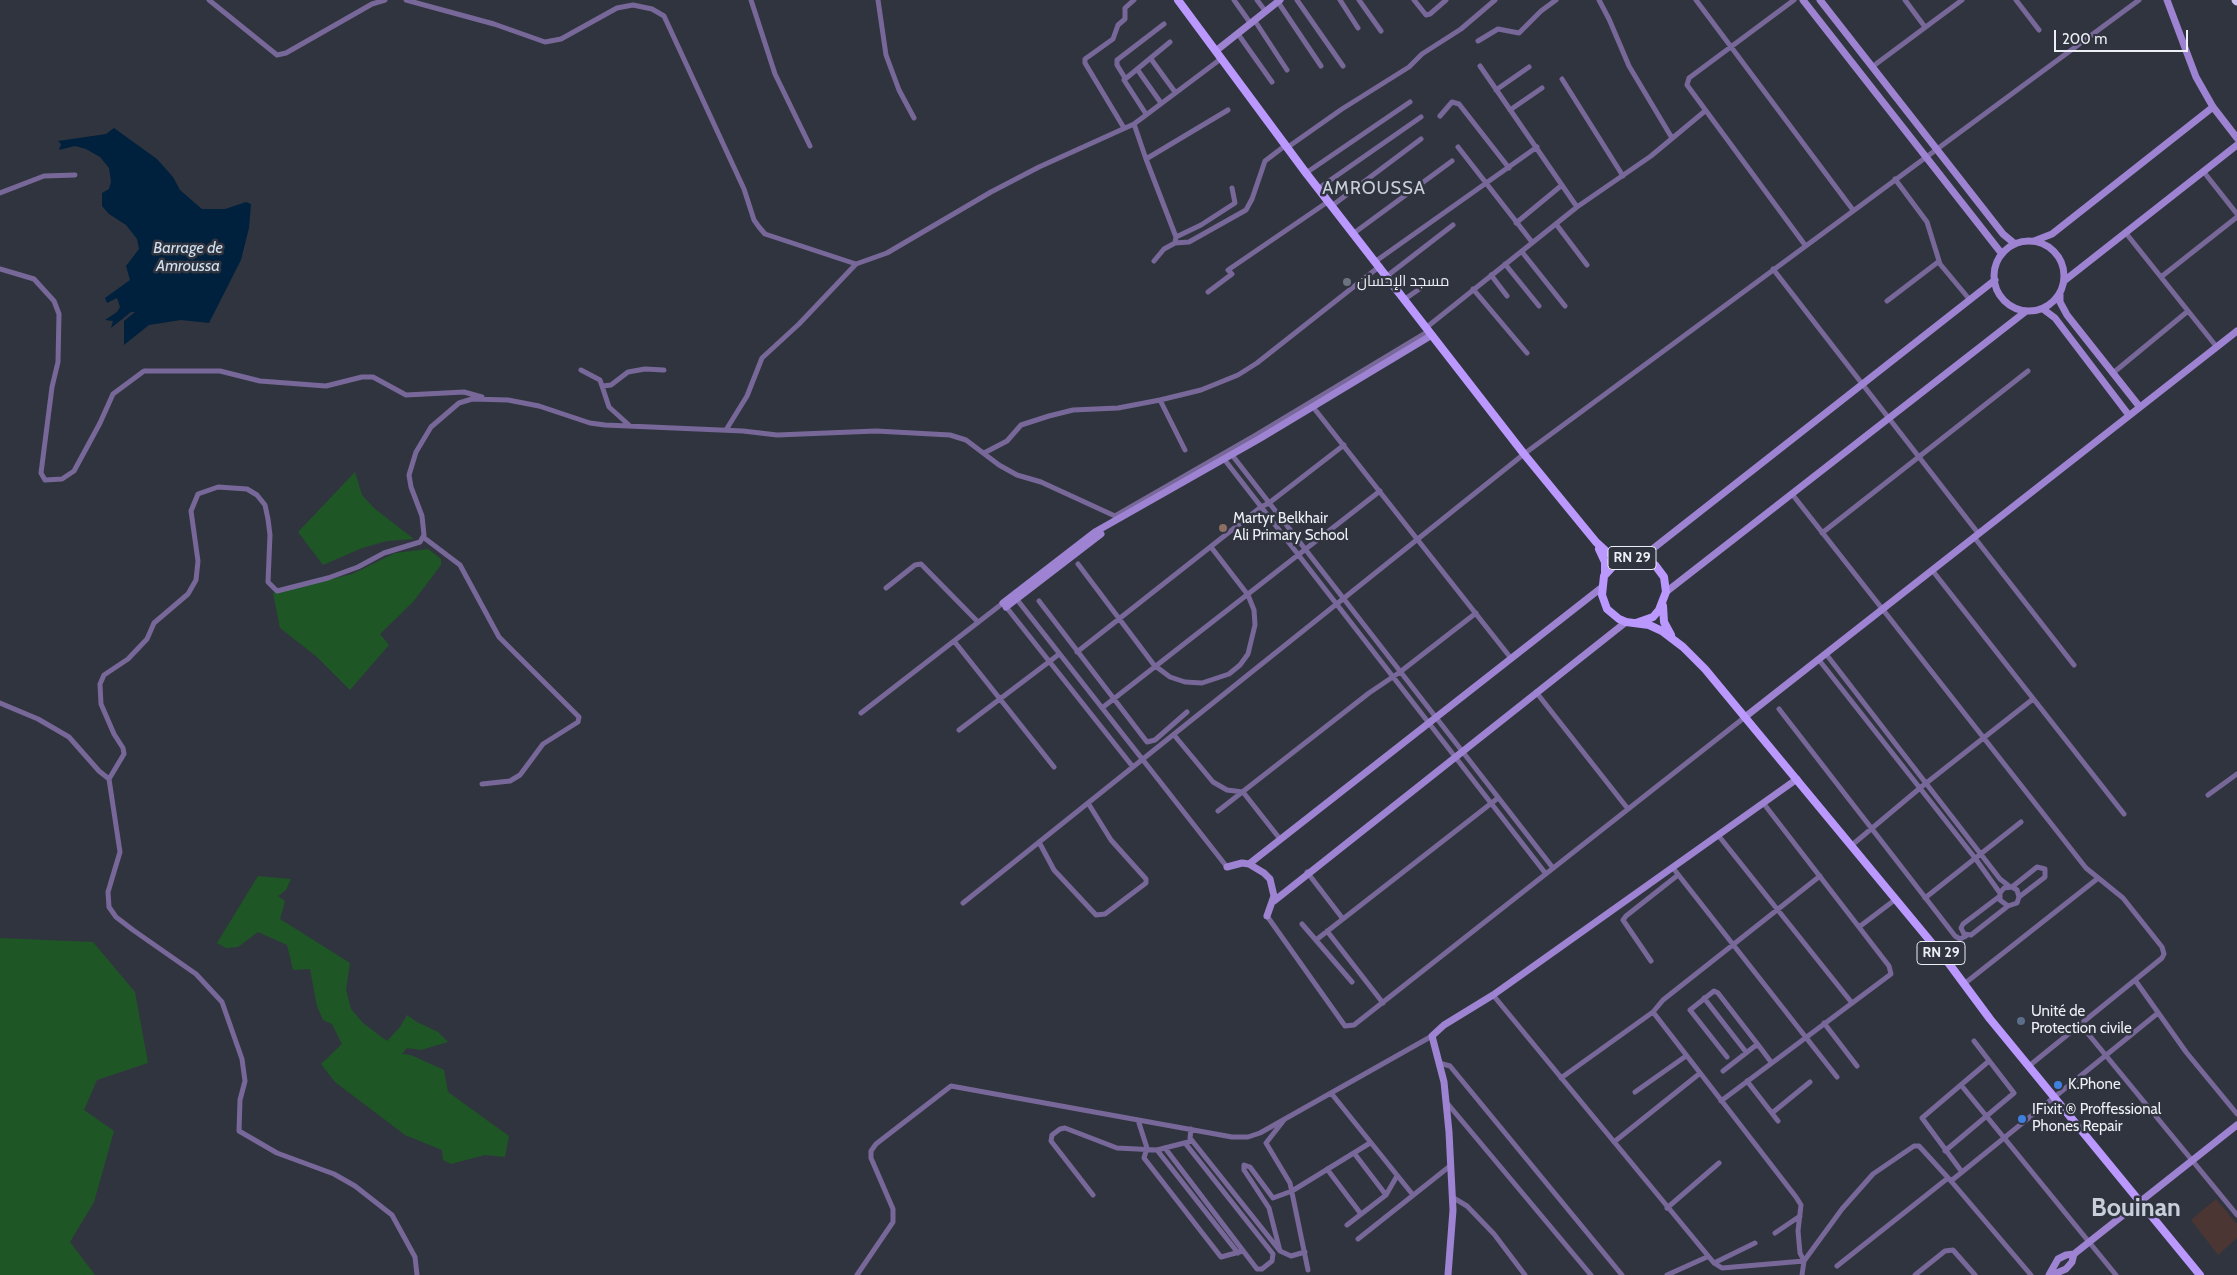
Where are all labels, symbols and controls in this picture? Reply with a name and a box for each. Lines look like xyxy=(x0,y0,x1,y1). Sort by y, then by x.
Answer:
scale bar xyxy=(2057,20,2191,52)
text: 200 m xyxy=(2062,30,2107,48)
district label: AMROUSSA xyxy=(1321,178,1427,200)
water label: Barrage de Amroussa xyxy=(153,238,223,276)
place label: مسجد الإحسان xyxy=(1357,273,1449,291)
marker: مسجد الإحسان xyxy=(1341,276,1353,288)
place label: Martyr Belkhair Ali Primary School xyxy=(1233,510,1348,545)
marker: Martyr Belkhair Ali Primary School xyxy=(1217,522,1229,534)
road number: RN 29 xyxy=(1608,546,1656,570)
road number: RN 29 xyxy=(1917,941,1965,964)
place label: Unité de Protection civile xyxy=(2031,1003,2132,1038)
marker: Unité de Protection civile xyxy=(2015,1015,2027,1027)
place label: K.Phone xyxy=(2068,1076,2121,1094)
marker: K.Phone xyxy=(2052,1079,2064,1091)
place label: IFixit ® Proffessional Phones Repair xyxy=(2032,1101,2161,1136)
marker: IFixit ® Proffessional Phones Repair xyxy=(2016,1113,2028,1125)
district label: Bouinan xyxy=(2091,1194,2181,1224)

